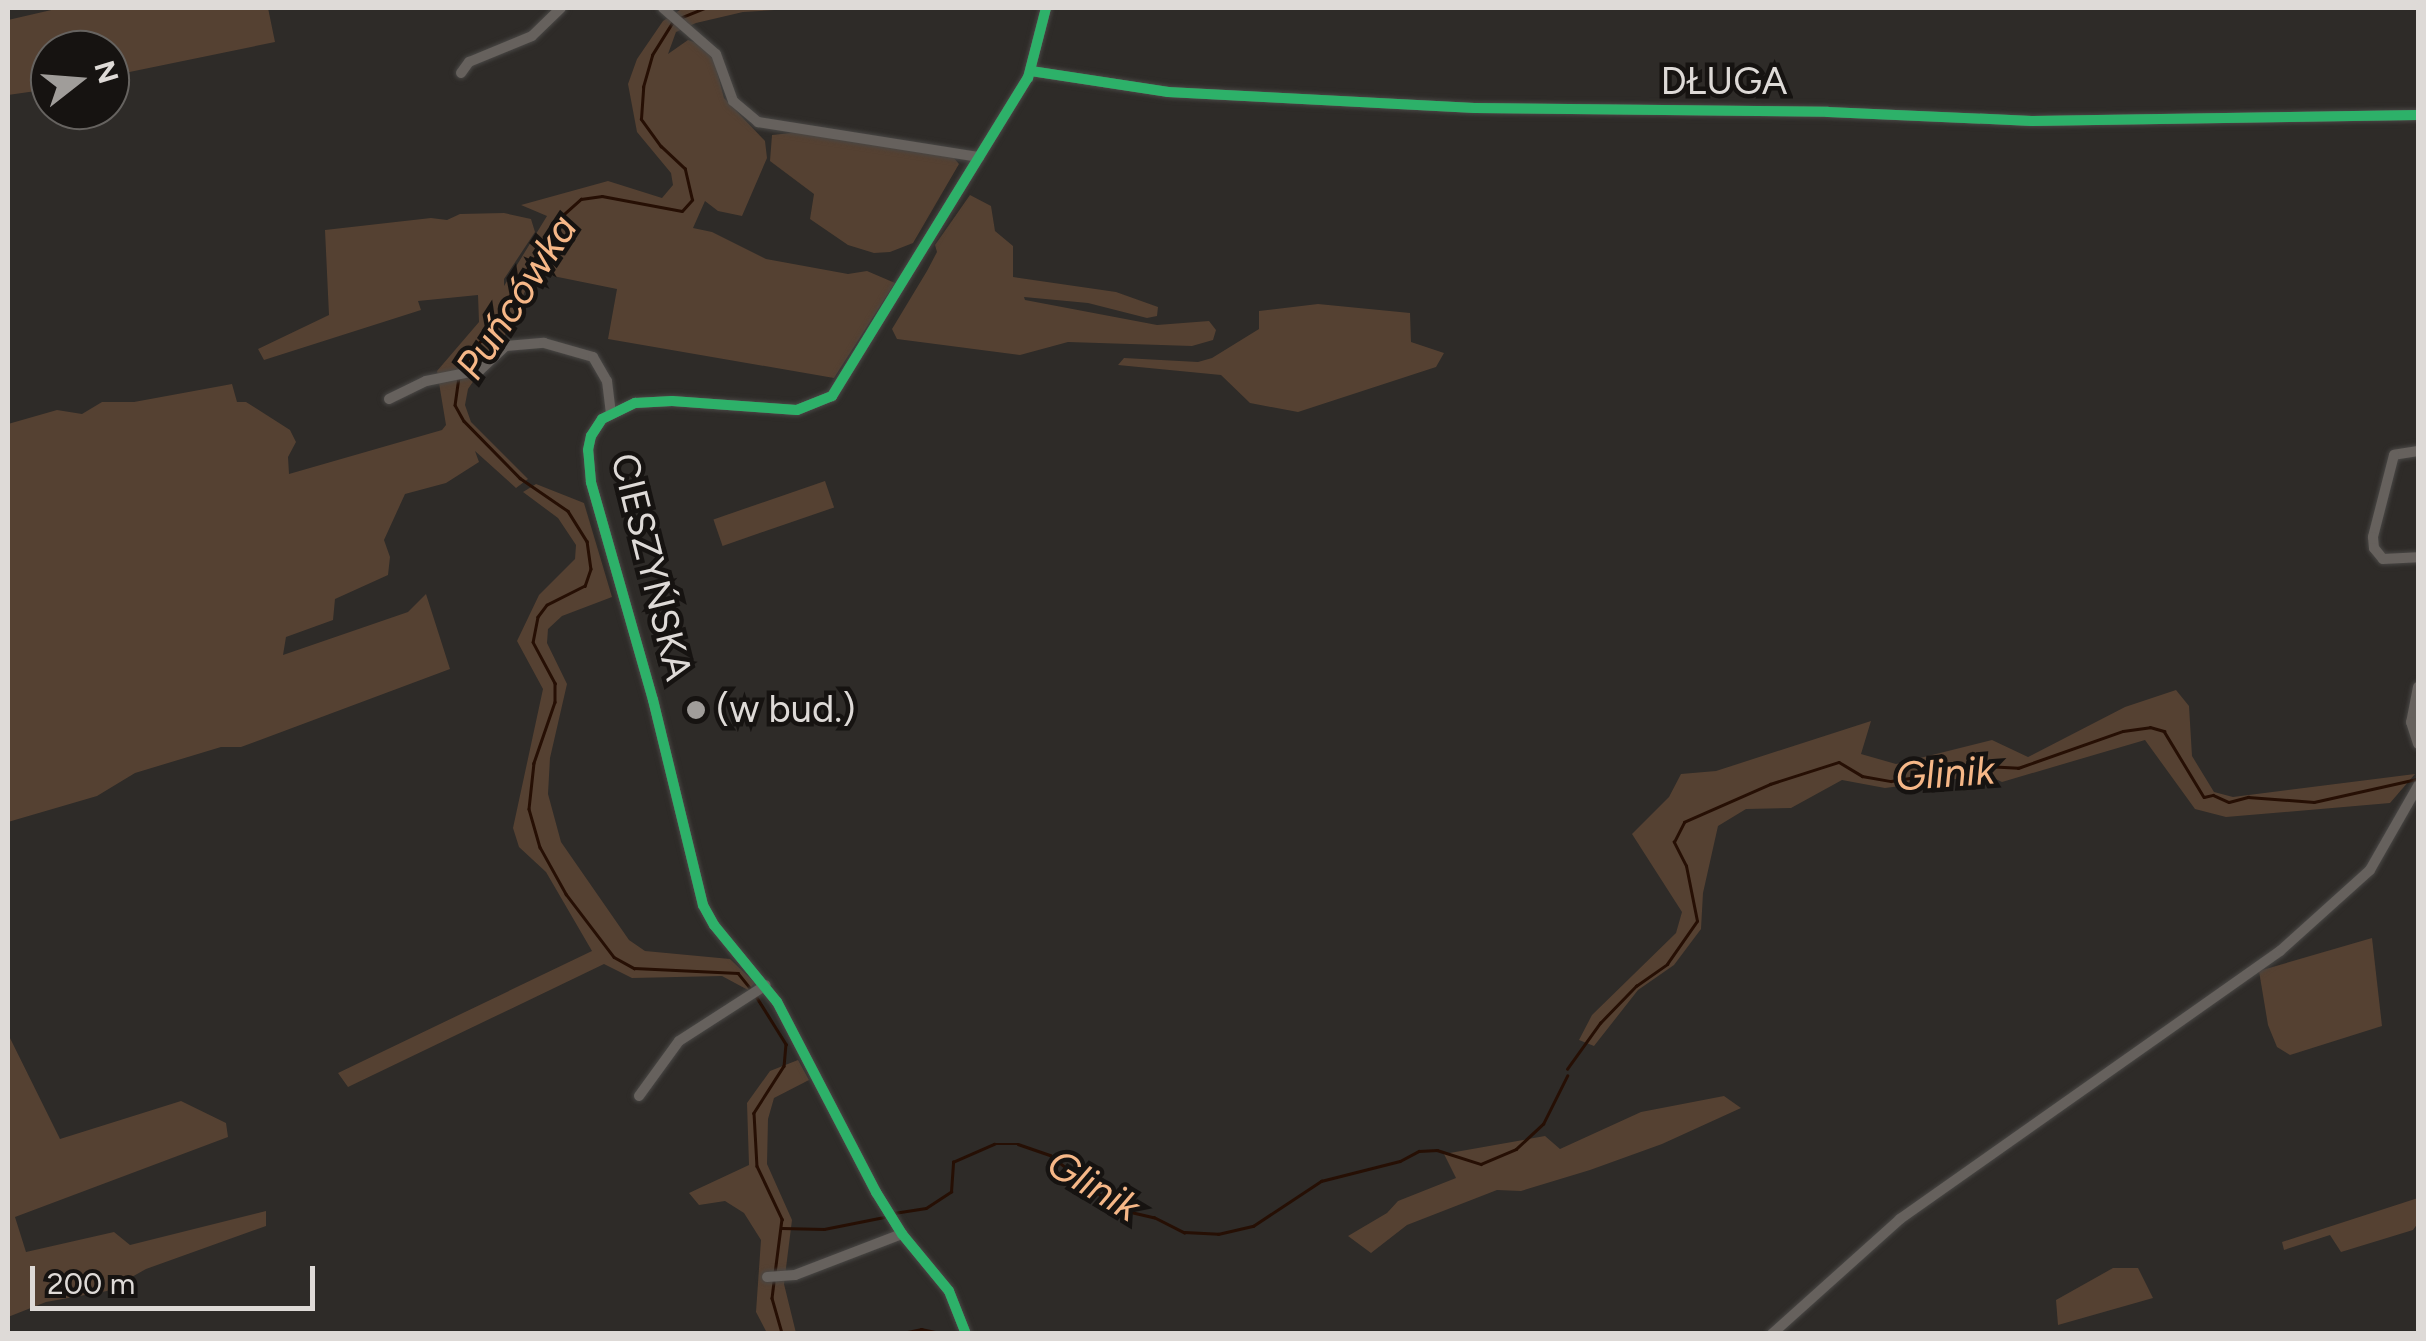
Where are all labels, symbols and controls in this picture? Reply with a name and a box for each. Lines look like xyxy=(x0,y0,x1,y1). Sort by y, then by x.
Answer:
north arrow xyxy=(30,30,130,130)
text: N xyxy=(87,56,126,87)
street label: DŁUGA xyxy=(1660,59,1788,105)
water label: Puńcówka xyxy=(445,206,587,388)
street label: CIESZYŃSKA xyxy=(601,449,701,685)
place label: (w bud.) xyxy=(716,687,856,733)
marker: (w bud.) xyxy=(685,699,707,721)
water label: Glinik xyxy=(1894,746,1996,800)
water label: Glinik xyxy=(1039,1139,1149,1231)
scale bar xyxy=(35,1246,320,1308)
text: 200 m xyxy=(47,1265,135,1302)

